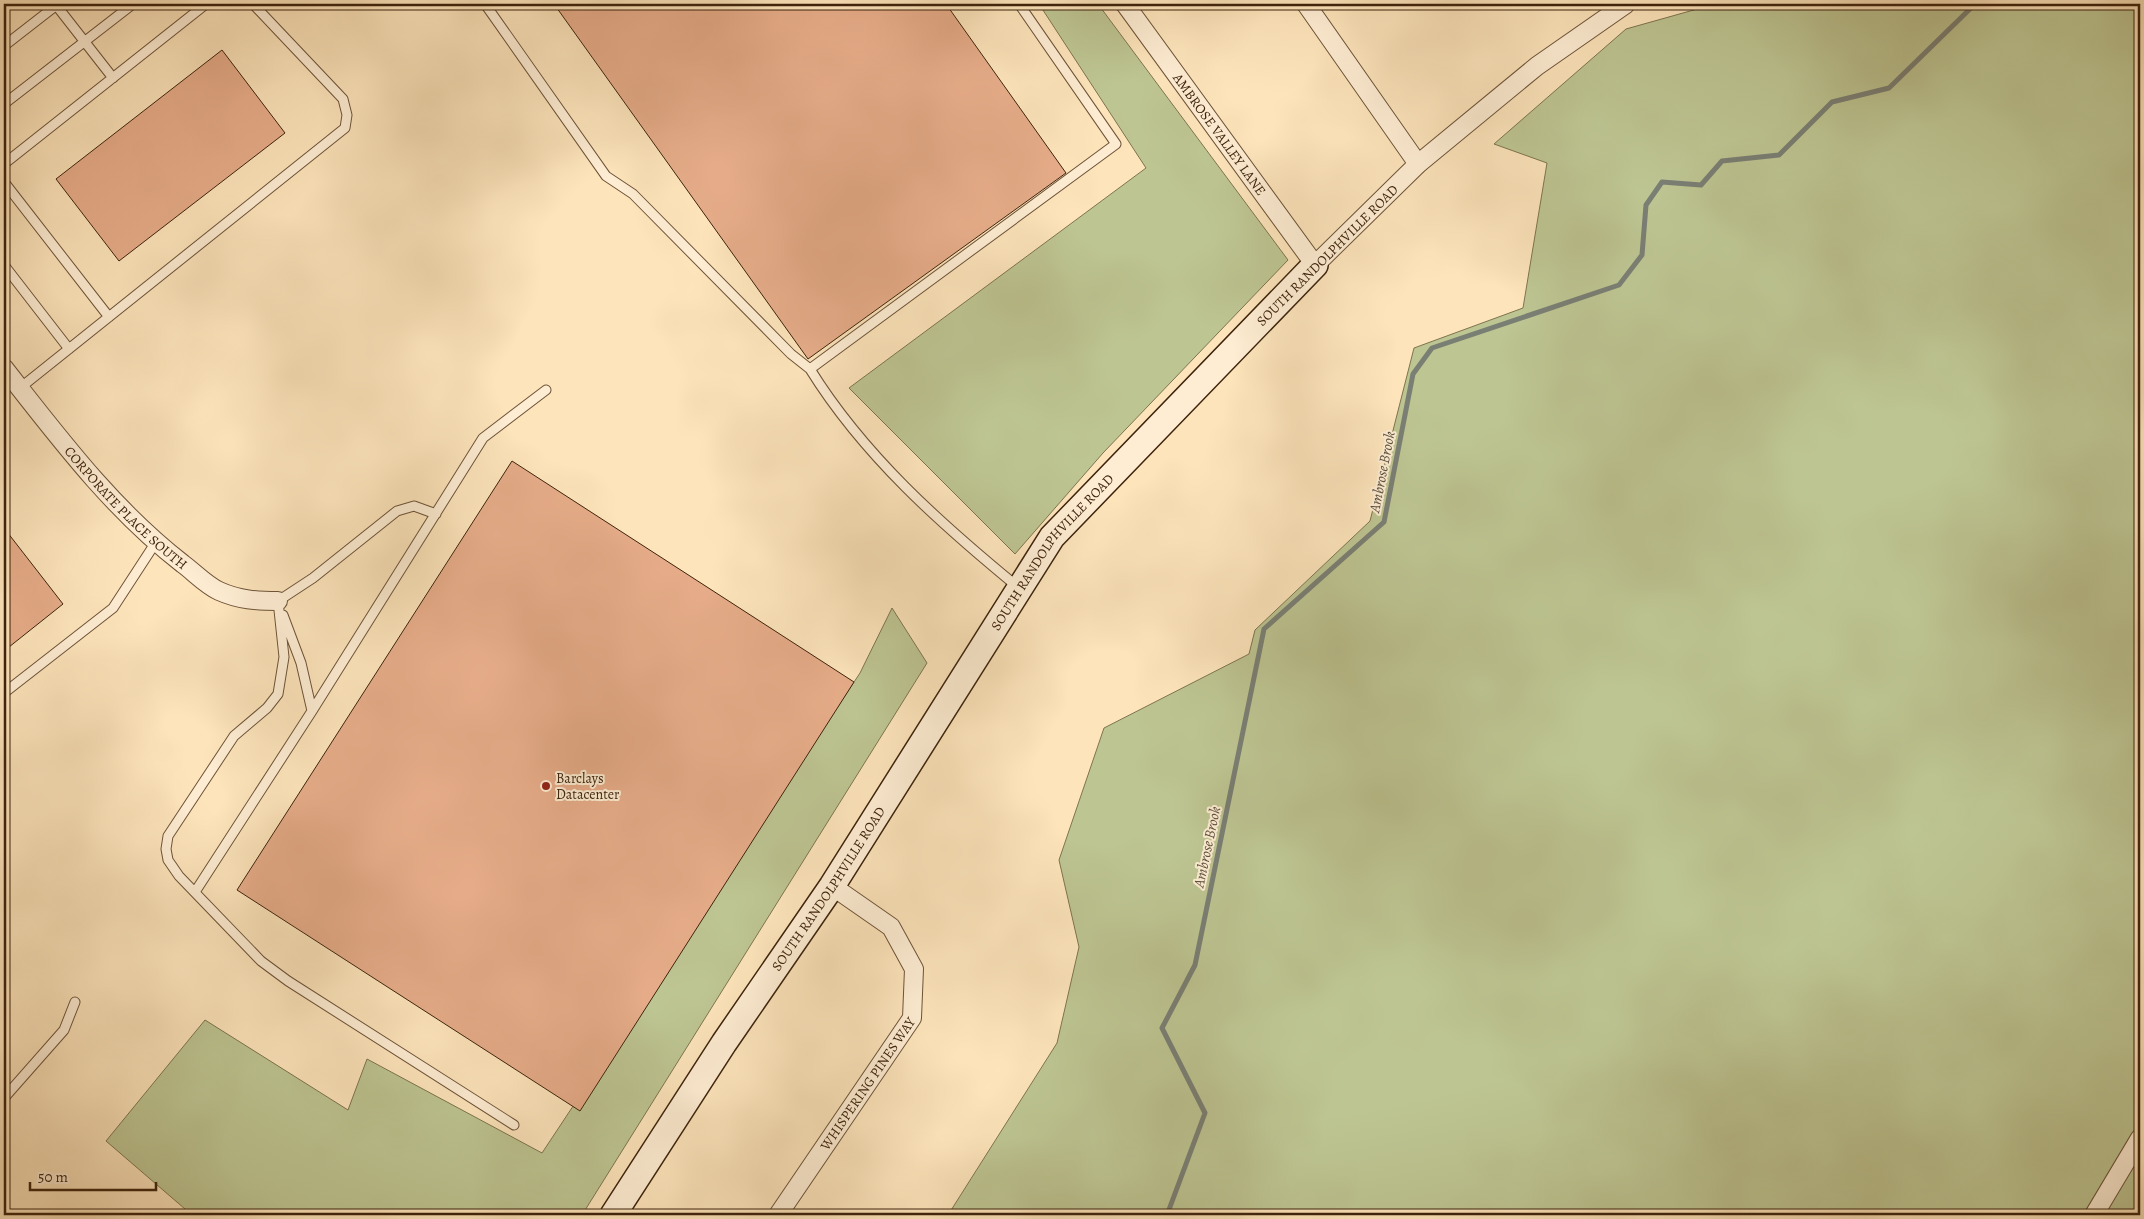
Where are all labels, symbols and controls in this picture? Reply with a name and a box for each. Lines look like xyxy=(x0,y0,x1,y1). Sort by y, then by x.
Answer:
street label: AMBROSE VALLEY LANE xyxy=(1168,69,1270,199)
street label: SOUTH RANDOLPHVILLE ROAD xyxy=(1252,180,1403,330)
water label: Ambrose Brook xyxy=(1364,429,1400,515)
street label: CORPORATE PLACE SOUTH xyxy=(60,442,191,574)
street label: SOUTH RANDOLPHVILLE ROAD xyxy=(986,470,1118,634)
place label: Barclays Datacenter xyxy=(556,769,620,804)
marker: Barclays Datacenter xyxy=(540,780,552,792)
street label: SOUTH RANDOLPHVILLE ROAD xyxy=(767,803,890,975)
water label: Ambrose Brook xyxy=(1188,804,1225,890)
street label: WHISPERING PINES WAY xyxy=(815,1013,920,1155)
scale bar xyxy=(30,1159,156,1191)
text: 50 m xyxy=(38,1167,68,1187)

